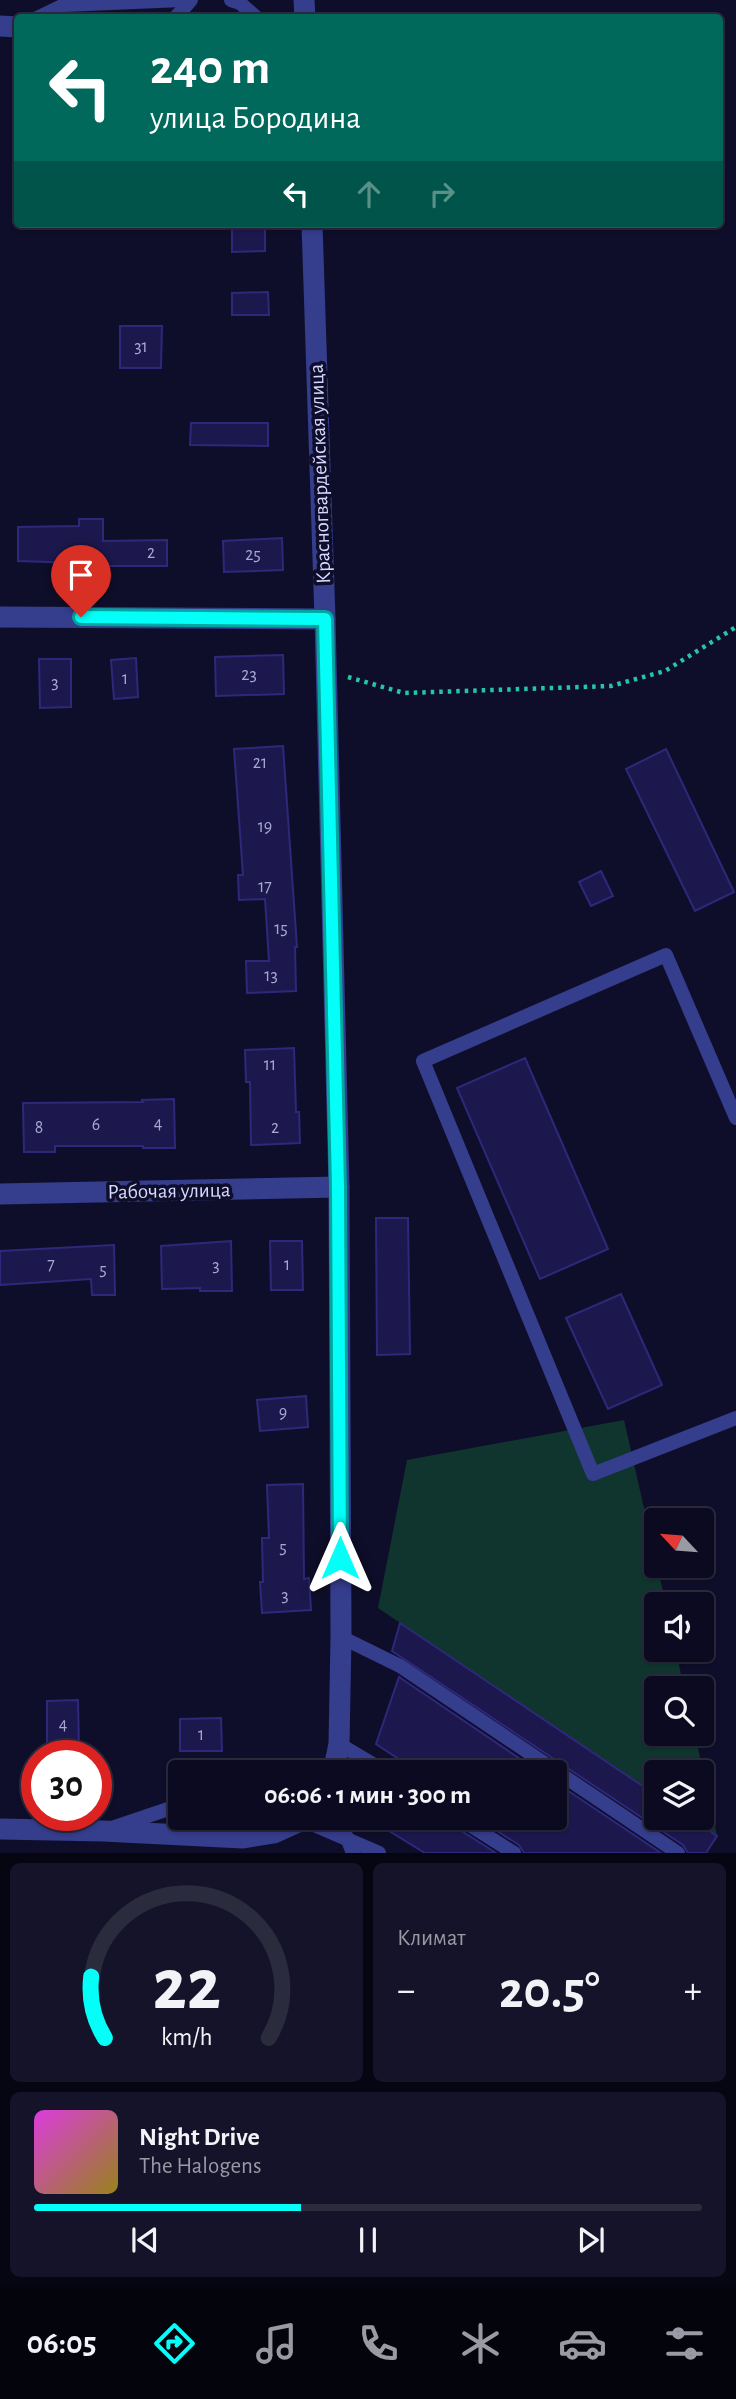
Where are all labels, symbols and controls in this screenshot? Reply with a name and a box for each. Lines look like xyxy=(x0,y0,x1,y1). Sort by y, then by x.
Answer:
icon: left xyxy=(35,42,126,133)
text: 240 m xyxy=(150,44,270,93)
text: улица Бородина xyxy=(150,102,361,134)
icon: left xyxy=(277,175,315,213)
icon: ahead xyxy=(350,175,388,213)
icon: right xyxy=(423,175,461,213)
house number: 31 xyxy=(134,338,148,356)
street label: Красногвардейская улица xyxy=(306,363,334,584)
house number: 2 xyxy=(147,544,155,562)
pin xyxy=(51,545,111,617)
house number: 25 xyxy=(245,546,261,564)
icon: arrive xyxy=(62,556,100,594)
house number: 23 xyxy=(241,666,257,684)
house number: 1 xyxy=(122,670,128,688)
house number: 3 xyxy=(51,674,59,692)
house number: 21 xyxy=(253,754,267,772)
house number: 19 xyxy=(258,818,272,836)
house number: 17 xyxy=(258,878,272,896)
house number: 15 xyxy=(274,920,288,938)
house number: 13 xyxy=(264,967,278,985)
house number: 11 xyxy=(264,1056,276,1074)
house number: 4 xyxy=(154,1115,163,1133)
house number: 6 xyxy=(92,1116,100,1134)
house number: 8 xyxy=(35,1119,43,1137)
house number: 2 xyxy=(271,1119,279,1137)
street label: Рабочая улица xyxy=(107,1179,231,1203)
house number: 7 xyxy=(47,1256,55,1274)
house number: 1 xyxy=(284,1256,290,1274)
house number: 3 xyxy=(212,1257,220,1275)
house number: 5 xyxy=(99,1261,107,1279)
house number: 9 xyxy=(279,1404,287,1422)
north arrow xyxy=(644,1508,714,1578)
map controls xyxy=(644,1508,714,1830)
position arrow xyxy=(303,1521,377,1595)
house number: 5 xyxy=(279,1539,287,1557)
house number: 3 xyxy=(281,1587,289,1605)
button: sound xyxy=(644,1592,714,1662)
button: search xyxy=(644,1676,714,1746)
house number: 4 xyxy=(59,1716,68,1734)
house number: 1 xyxy=(198,1726,204,1744)
speed limit sign: 30 xyxy=(21,1740,112,1831)
button: layers xyxy=(644,1760,714,1830)
text: 06:06 · 1 мин · 300 m xyxy=(264,1782,471,1808)
text: Климат xyxy=(397,1927,466,1950)
text: 22 xyxy=(152,1951,221,2024)
text: 20.5° xyxy=(499,1965,600,2017)
text: − xyxy=(397,1972,415,2010)
text: + xyxy=(684,1972,702,2010)
text: km/h xyxy=(161,2025,212,2050)
text: Night Drive xyxy=(139,2124,260,2150)
text: The Halogens xyxy=(139,2155,261,2178)
icon: previous xyxy=(126,2221,164,2259)
icon: pause xyxy=(349,2221,387,2259)
icon: next xyxy=(572,2221,610,2259)
icon: directions xyxy=(150,2319,199,2368)
icon: music xyxy=(252,2319,301,2368)
icon: phone xyxy=(354,2319,403,2368)
icon: climate xyxy=(456,2319,505,2368)
icon: car xyxy=(558,2319,607,2368)
icon: filters xyxy=(660,2319,709,2368)
text: 06:05 xyxy=(27,2327,97,2359)

